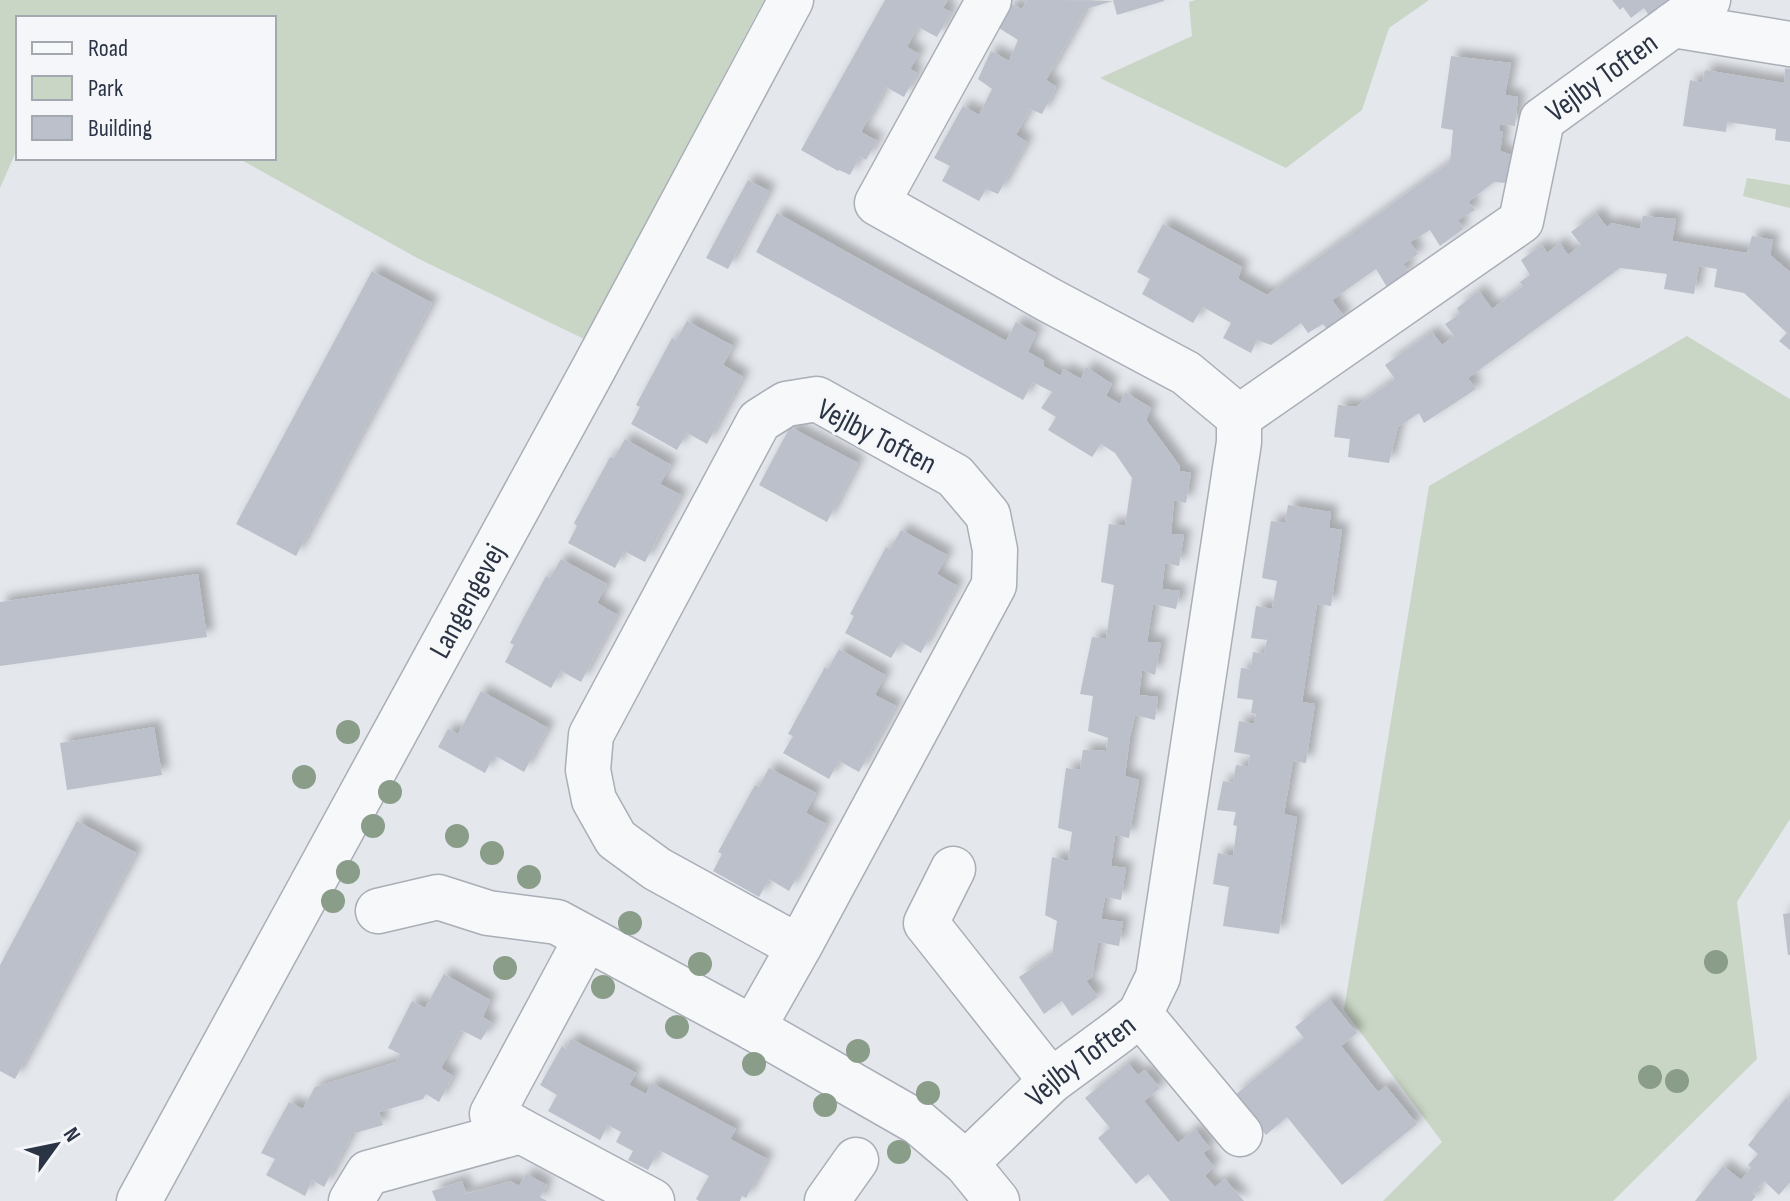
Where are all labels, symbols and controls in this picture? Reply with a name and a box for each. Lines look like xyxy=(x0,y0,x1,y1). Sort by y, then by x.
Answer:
legend xyxy=(16,16,276,160)
street label: Vejlby Toften xyxy=(1539,25,1665,130)
text: Road xyxy=(88,34,128,63)
text: Park xyxy=(88,74,123,103)
text: Building xyxy=(88,114,152,143)
street label: Vejlby Toften xyxy=(811,392,942,482)
street label: Langengevej xyxy=(422,538,513,665)
street label: Vejlby Toften xyxy=(1019,1008,1143,1115)
north arrow xyxy=(16,1105,96,1185)
text: N xyxy=(57,1123,86,1147)

